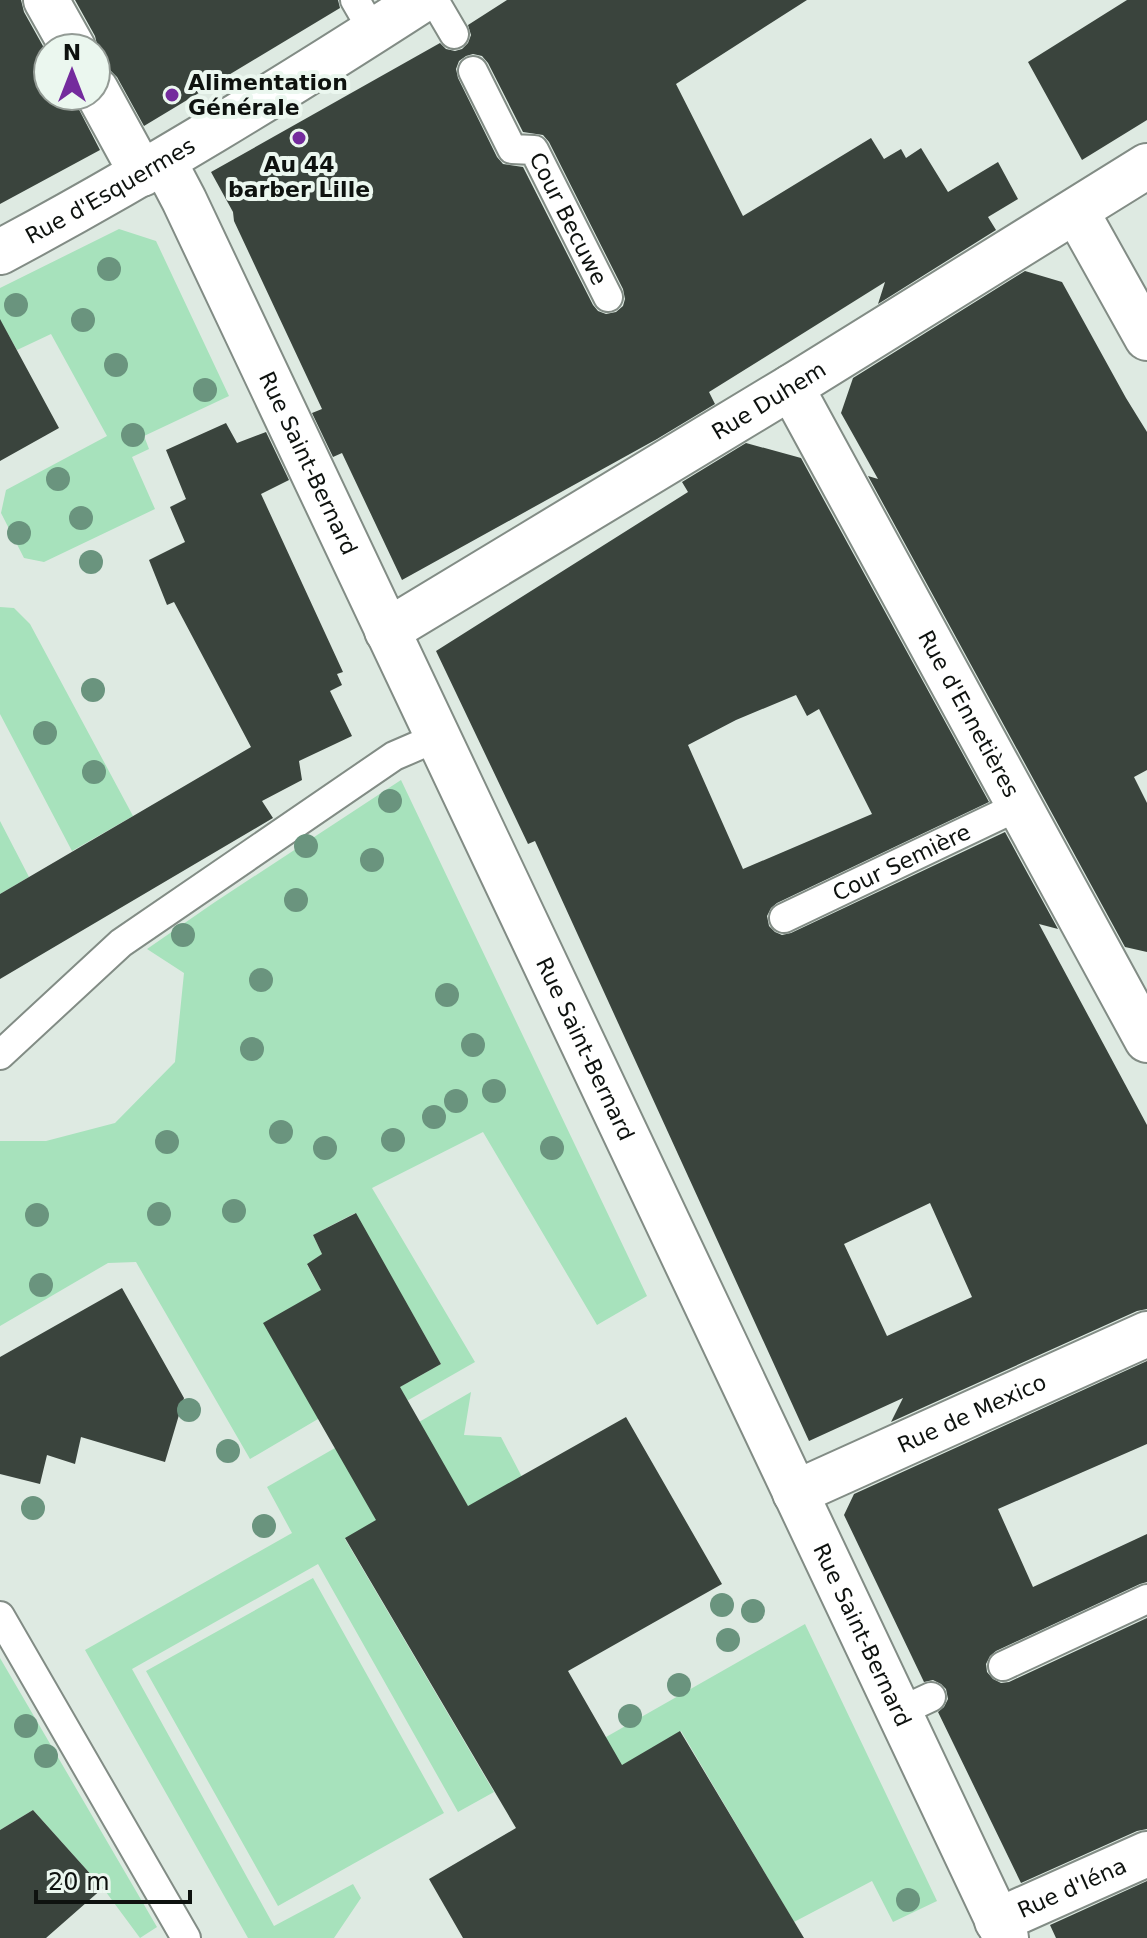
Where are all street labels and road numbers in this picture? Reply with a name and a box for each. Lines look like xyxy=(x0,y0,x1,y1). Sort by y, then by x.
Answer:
street label: Rue d'Esquermes xyxy=(21,133,199,249)
street label: Cour Becuwe xyxy=(524,148,612,289)
street label: Rue Duhem xyxy=(708,357,830,445)
street label: Rue Saint-Bernard xyxy=(254,368,362,559)
street label: Rue d'Ennetières xyxy=(913,626,1024,802)
street label: Cour Semière xyxy=(829,819,974,906)
street label: Rue Saint-Bernard xyxy=(531,954,639,1145)
street label: Rue de Mexico xyxy=(894,1369,1050,1458)
street label: Rue Saint-Bernard xyxy=(808,1539,916,1730)
street label: Rue d'Iéna xyxy=(1014,1853,1130,1923)

